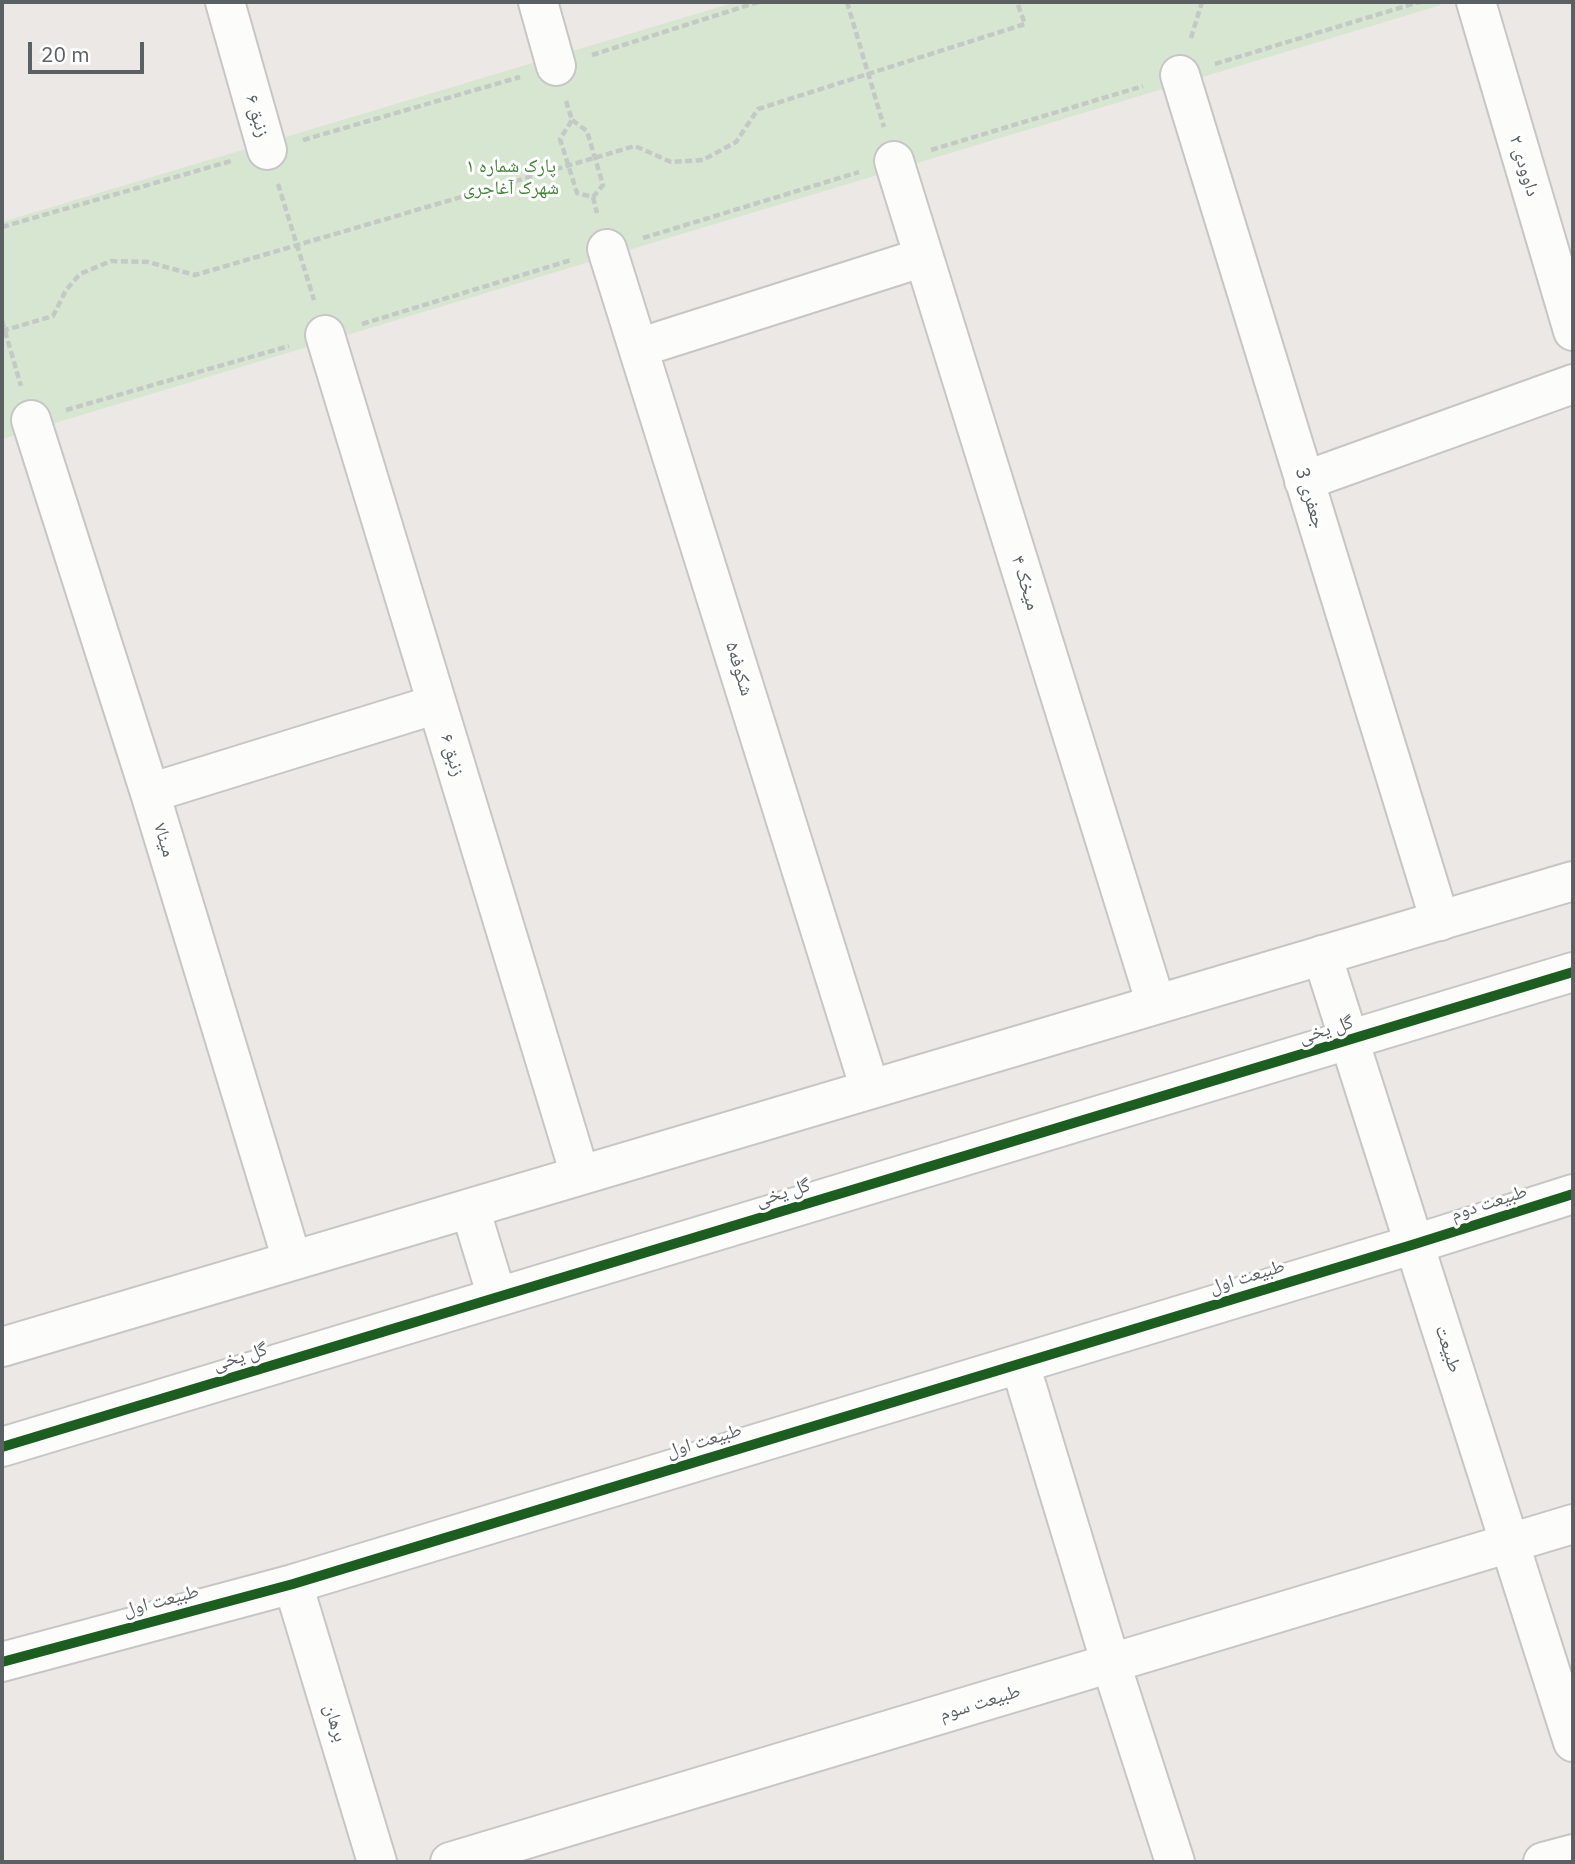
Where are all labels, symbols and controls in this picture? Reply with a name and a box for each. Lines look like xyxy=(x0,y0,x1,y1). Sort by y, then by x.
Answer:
scale bar xyxy=(32,28,147,72)
text: 20 m xyxy=(41,40,90,68)
street label: زنبق ۶ xyxy=(240,92,274,140)
street label: داوودی ۲ xyxy=(1504,133,1544,199)
park label: پارک شماره ۱ شهرک آغاجری xyxy=(463,156,559,200)
street label: 3 جعفری xyxy=(1290,465,1330,531)
street label: میخک ۴ xyxy=(1006,553,1044,613)
street label: شکوفه۵ xyxy=(720,639,758,699)
street label: زنبق ۶ xyxy=(435,731,469,779)
street label: مینا۷ xyxy=(148,820,180,860)
street label: گل یخی xyxy=(1296,1011,1356,1049)
street label: گل یخی xyxy=(753,1174,813,1212)
street label: طبیعت دوم xyxy=(1448,1180,1530,1226)
street label: طبیعت اول xyxy=(1207,1255,1287,1299)
street label: طبیعت xyxy=(1430,1323,1466,1375)
street label: گل یخی xyxy=(210,1338,270,1376)
street label: طبیعت اول xyxy=(664,1419,744,1463)
street label: طبیعت اول xyxy=(121,1580,201,1622)
street label: طبیعت سوم xyxy=(937,1680,1023,1726)
street label: برهان xyxy=(318,1701,352,1745)

